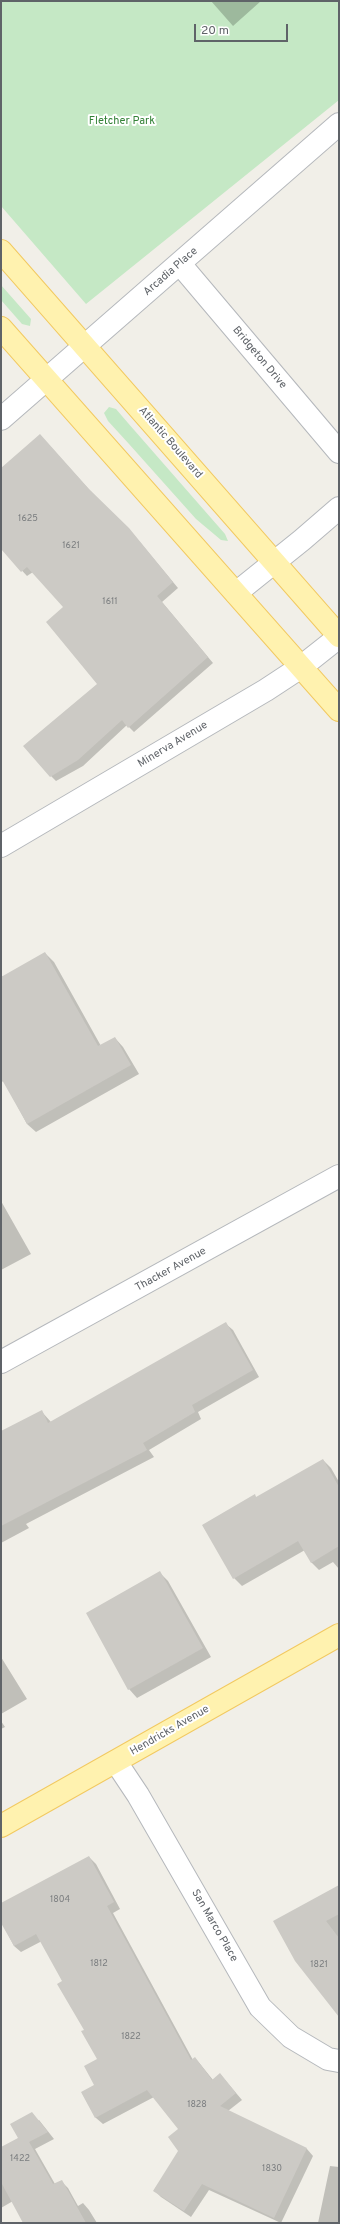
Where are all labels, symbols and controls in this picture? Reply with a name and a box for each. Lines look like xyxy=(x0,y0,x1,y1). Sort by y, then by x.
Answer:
scale bar xyxy=(196,16,290,42)
text: 20 m xyxy=(201,23,229,39)
park label: Fletcher Park xyxy=(89,115,155,129)
street label: Arcadia Place xyxy=(141,245,201,299)
street label: Bridgeton Drive xyxy=(229,324,289,392)
street label: Atlantic Boulevard xyxy=(135,404,205,482)
house number: 1625 xyxy=(18,514,38,524)
house number: 1621 xyxy=(62,541,80,551)
house number: 1611 xyxy=(102,597,118,607)
street label: Minerva Avenue xyxy=(136,719,210,771)
street label: Thacker Avenue xyxy=(133,1245,209,1295)
street label: Hendricks Avenue xyxy=(128,1703,212,1759)
street label: San Marco Place xyxy=(188,1887,240,1965)
house number: 1804 xyxy=(50,1895,70,1905)
house number: 1812 xyxy=(90,1959,108,1969)
house number: 1821 xyxy=(310,1960,328,1970)
house number: 1822 xyxy=(121,2032,141,2042)
house number: 1828 xyxy=(187,2100,207,2110)
house number: 1422 xyxy=(10,2154,30,2164)
house number: 1830 xyxy=(262,2164,282,2174)

